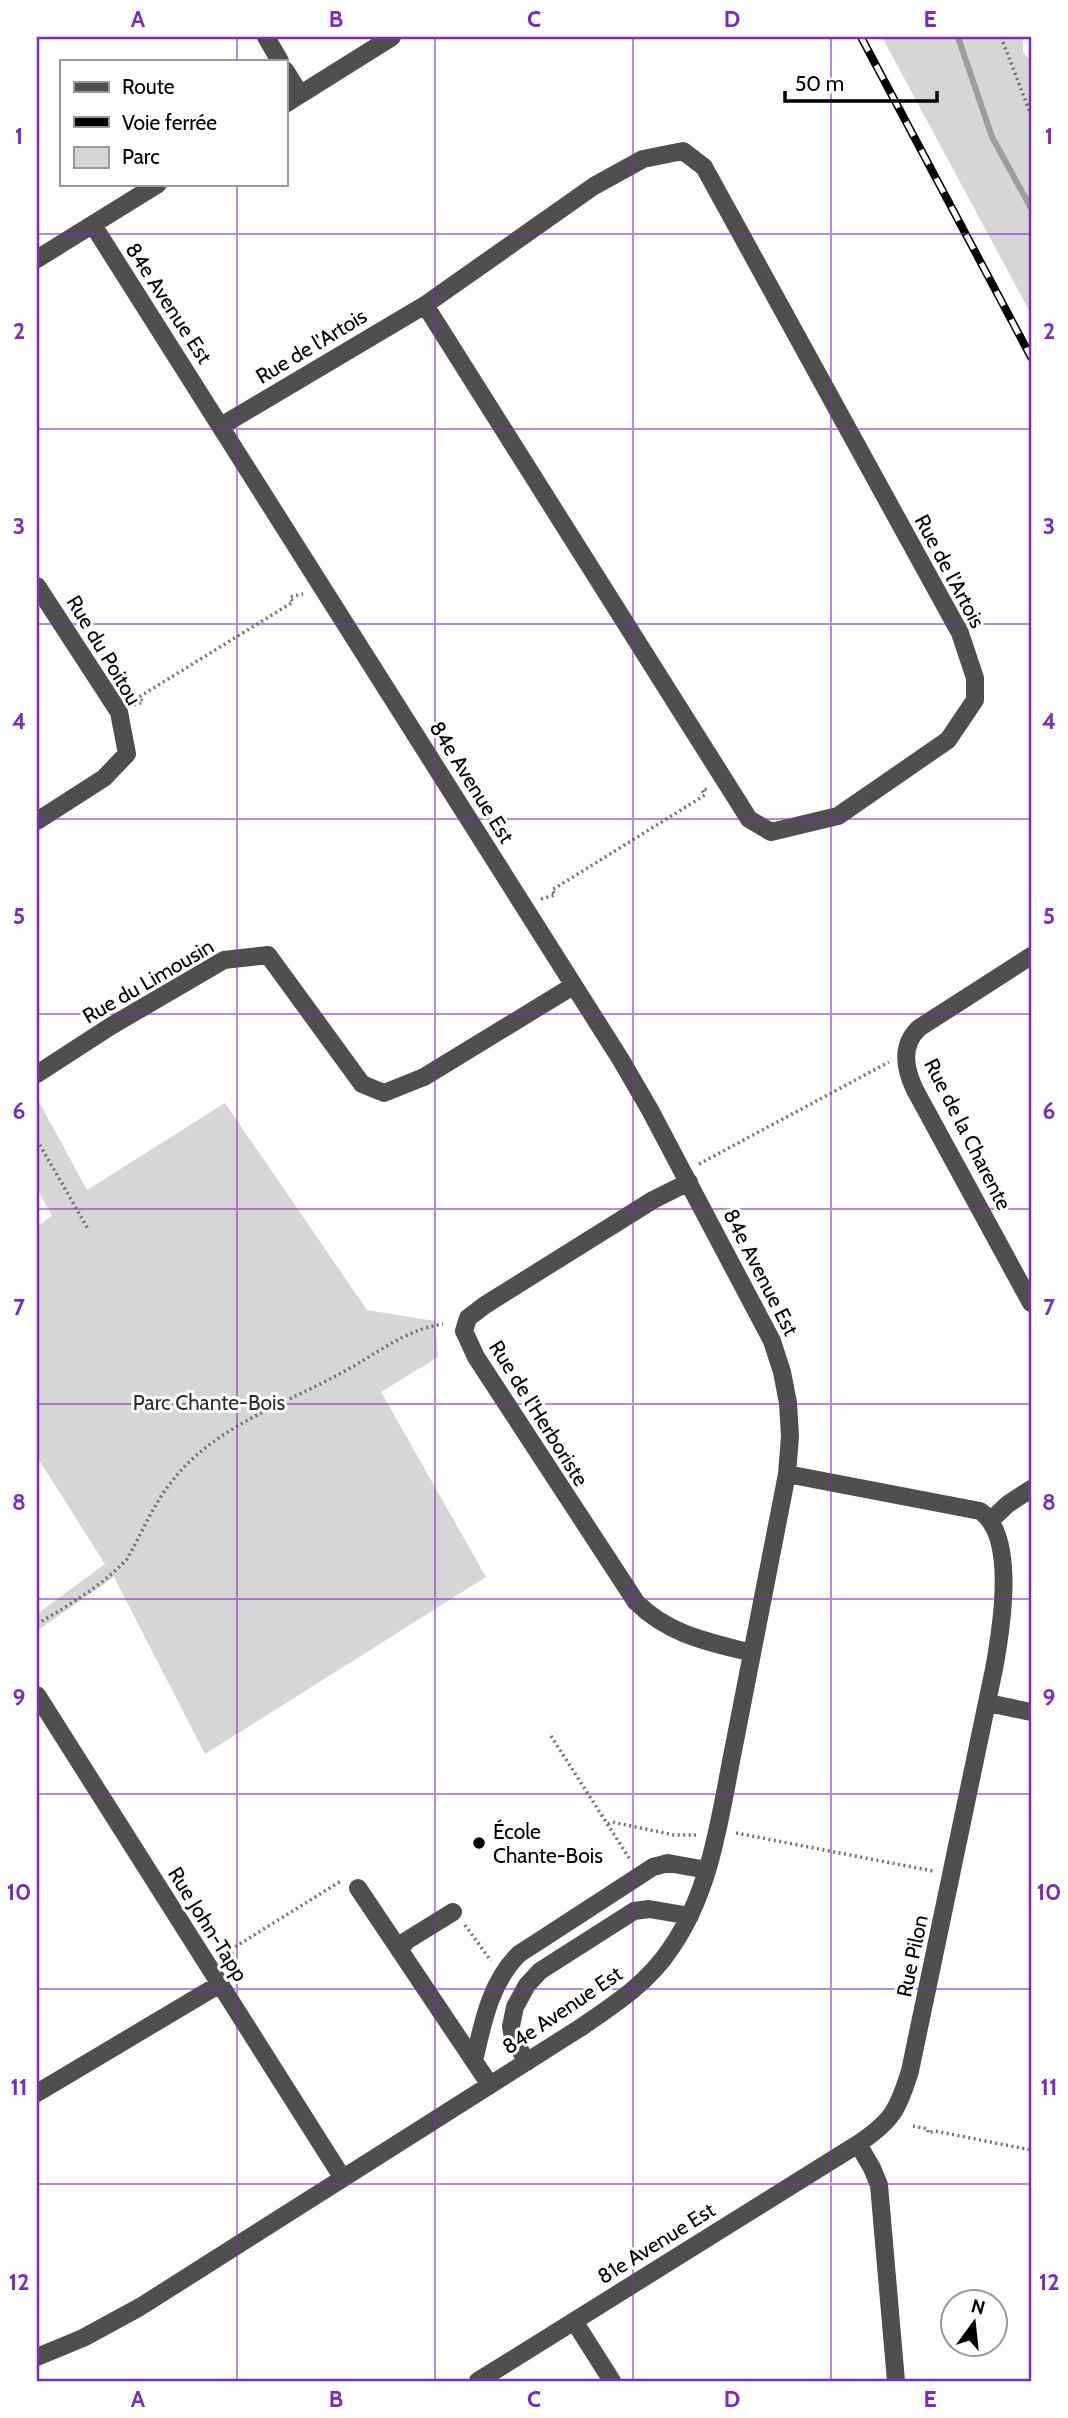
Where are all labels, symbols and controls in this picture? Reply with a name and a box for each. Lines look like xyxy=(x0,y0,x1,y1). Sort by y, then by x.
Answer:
text: A xyxy=(131,5,146,33)
text: B xyxy=(329,5,343,33)
text: C xyxy=(527,5,541,33)
text: D xyxy=(724,5,740,33)
text: E xyxy=(923,5,937,33)
legend xyxy=(60,60,287,186)
scale bar xyxy=(785,60,937,104)
text: 50 m xyxy=(795,71,844,96)
text: Route xyxy=(122,74,175,99)
text: Voie ferrée xyxy=(122,110,217,135)
text: 1 xyxy=(15,122,23,150)
text: 1 xyxy=(1045,122,1053,150)
text: Parc xyxy=(122,144,160,169)
street label: 84e Avenue Est xyxy=(121,238,217,368)
street label: Rue de l'Artois xyxy=(251,303,371,389)
text: 2 xyxy=(13,317,25,345)
text: 2 xyxy=(1043,317,1055,345)
street label: Rue de l'Artois xyxy=(910,510,990,632)
text: 3 xyxy=(13,512,25,540)
text: 3 xyxy=(1043,512,1055,540)
street label: Rue du Poitou xyxy=(61,591,147,709)
text: 4 xyxy=(12,707,26,735)
text: 4 xyxy=(1042,707,1056,735)
street label: 84e Avenue Est xyxy=(425,716,519,848)
text: 5 xyxy=(13,902,25,930)
text: 5 xyxy=(1043,902,1055,930)
street label: Rue du Limousin xyxy=(78,933,218,1029)
street label: Rue de la Charente xyxy=(919,1054,1017,1214)
text: 6 xyxy=(13,1097,25,1125)
text: 6 xyxy=(1043,1097,1055,1125)
street label: 84e Avenue Est xyxy=(718,1204,804,1340)
text: 7 xyxy=(13,1293,25,1321)
text: 7 xyxy=(1043,1293,1055,1321)
street label: Rue de l'Herboriste xyxy=(484,1336,594,1491)
park label: Parc Chante-Bois xyxy=(133,1390,285,1415)
text: 8 xyxy=(12,1488,26,1516)
text: 8 xyxy=(1042,1488,1056,1516)
text: 9 xyxy=(13,1683,25,1711)
text: 9 xyxy=(1043,1683,1055,1711)
place label: École Chante-Bois xyxy=(493,1819,603,1868)
marker: École Chante-Bois xyxy=(471,1835,487,1851)
street label: Rue John-Tapp xyxy=(163,1862,253,1986)
text: 10 xyxy=(7,1878,31,1906)
text: 10 xyxy=(1037,1878,1061,1906)
street label: Rue Pilon xyxy=(891,1913,933,1999)
street label: 84e Avenue Est xyxy=(497,1961,627,2059)
text: 11 xyxy=(11,2073,27,2101)
text: 11 xyxy=(1041,2073,1057,2101)
street label: 81e Avenue Est xyxy=(593,2197,719,2289)
text: 12 xyxy=(9,2268,29,2296)
text: 12 xyxy=(1039,2268,1059,2296)
north arrow xyxy=(939,2288,1009,2358)
text: N xyxy=(969,2294,988,2320)
text: A xyxy=(131,2385,146,2413)
text: B xyxy=(329,2385,343,2413)
text: C xyxy=(527,2385,541,2413)
text: D xyxy=(724,2385,740,2413)
text: E xyxy=(923,2385,937,2413)

